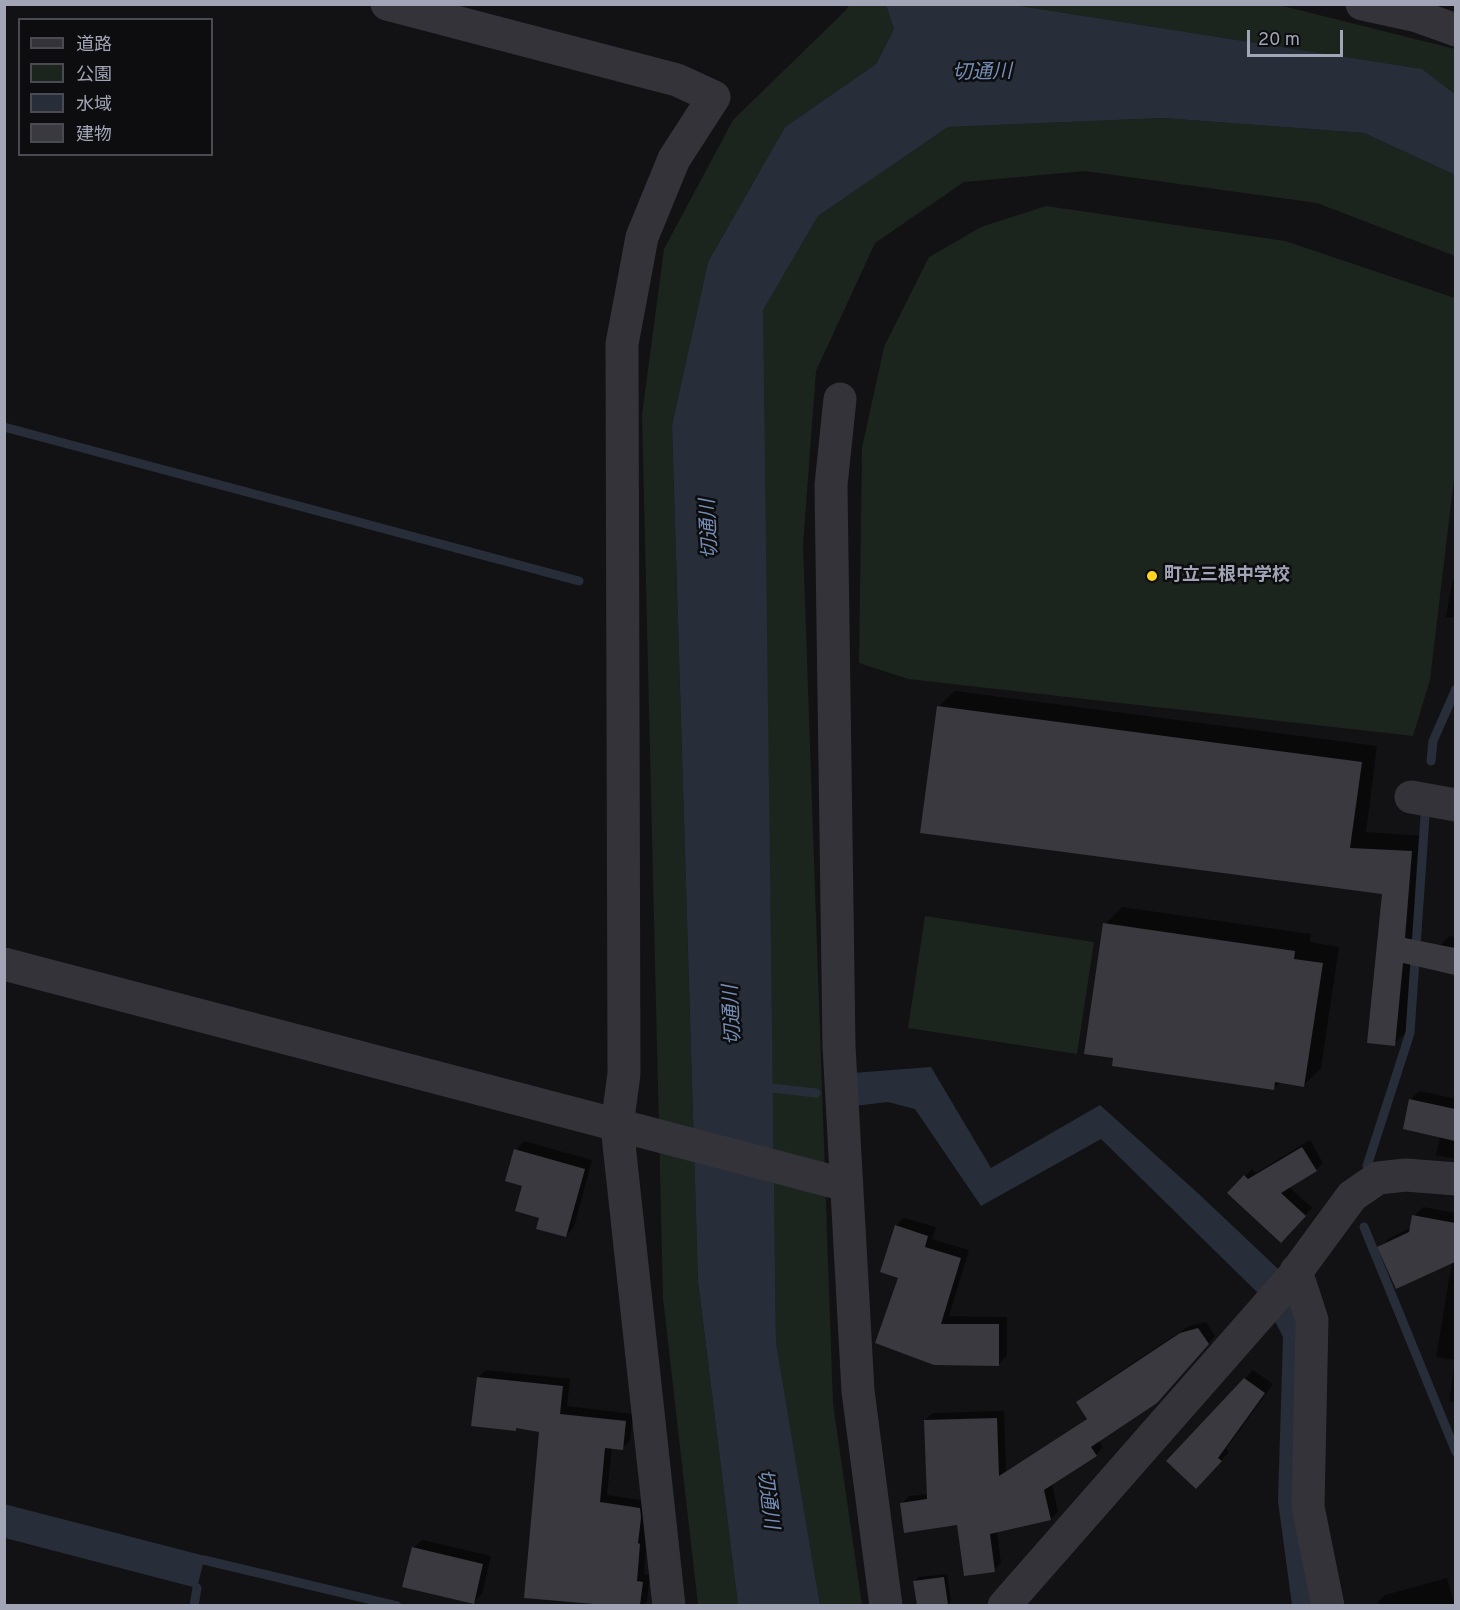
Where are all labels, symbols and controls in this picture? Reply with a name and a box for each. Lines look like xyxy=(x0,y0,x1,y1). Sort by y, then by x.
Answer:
legend xyxy=(18,18,213,156)
scale bar xyxy=(1250,18,1346,56)
text: 20 m xyxy=(1258,29,1300,52)
text: 道路 xyxy=(76,34,112,57)
water label: 切通川 xyxy=(952,61,1012,87)
text: 公園 xyxy=(76,64,112,87)
text: 水域 xyxy=(76,94,112,117)
text: 建物 xyxy=(76,124,112,147)
water label: 切通川 xyxy=(697,498,725,560)
place label: 町立三根中学校 xyxy=(1164,565,1290,587)
marker: 町立三根中学校 xyxy=(1145,569,1159,583)
water label: 切通川 xyxy=(720,984,748,1046)
water label: 切通川 xyxy=(750,1468,782,1530)

